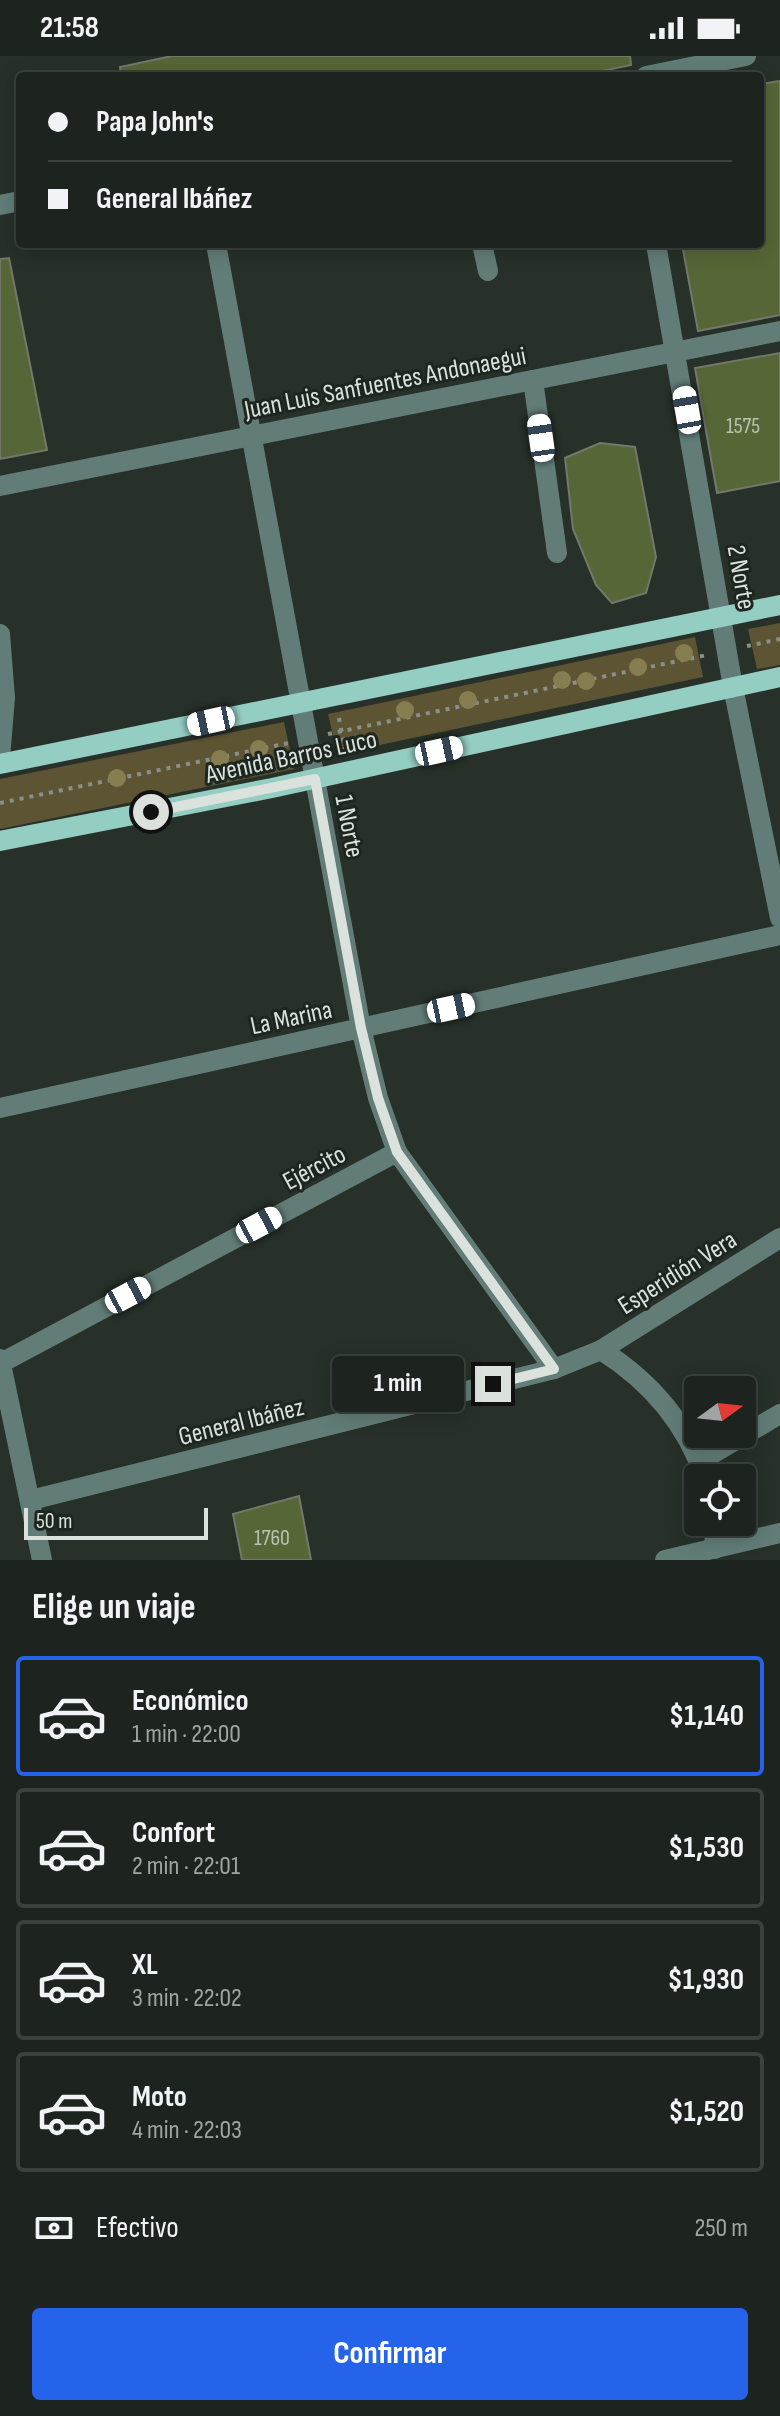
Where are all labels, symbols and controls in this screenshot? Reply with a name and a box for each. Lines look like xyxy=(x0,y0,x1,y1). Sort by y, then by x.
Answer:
text: 21:58 xyxy=(40,10,99,46)
text: Papa John's xyxy=(96,104,214,140)
text: General Ibáñez xyxy=(96,181,252,217)
street label: Juan Luis Sanfuentes Andonaegui xyxy=(241,341,529,426)
car xyxy=(671,384,703,436)
car xyxy=(526,413,556,463)
house number: 1575 xyxy=(726,413,760,440)
street label: 2 Norte xyxy=(720,543,761,612)
car xyxy=(185,704,237,738)
street label: Avenida Barros Luco xyxy=(202,724,380,791)
car xyxy=(413,734,465,768)
street label: 1 Norte xyxy=(327,792,370,860)
route start xyxy=(133,794,169,830)
car xyxy=(425,991,477,1025)
street label: La Marina xyxy=(248,995,335,1042)
street label: Ejército xyxy=(278,1139,351,1198)
car xyxy=(232,1203,286,1247)
street label: Esperidión Vera xyxy=(613,1225,743,1322)
car xyxy=(101,1273,155,1317)
callout: 1 min xyxy=(333,1356,465,1412)
route end xyxy=(475,1366,511,1402)
text: 1 min xyxy=(374,1368,422,1399)
north arrow xyxy=(684,1376,756,1448)
map controls xyxy=(684,1376,756,1536)
street label: General Ibáñez xyxy=(175,1392,307,1453)
button: locate xyxy=(684,1464,756,1536)
scale bar xyxy=(24,1504,208,1540)
text: 50 m xyxy=(36,1508,72,1535)
house number: 1760 xyxy=(254,1525,290,1552)
text: Elige un viaje xyxy=(32,1586,196,1629)
icon: car xyxy=(36,1680,108,1752)
text: Económico xyxy=(132,1683,249,1719)
text: $1,140 xyxy=(669,1698,744,1734)
text: 1 min · 22:00 xyxy=(132,1719,241,1750)
icon: car xyxy=(36,1812,108,1884)
text: Confort xyxy=(132,1815,215,1851)
text: $1,530 xyxy=(668,1830,744,1866)
text: 2 min · 22:01 xyxy=(132,1851,240,1882)
icon: car xyxy=(36,1944,108,2016)
text: XL xyxy=(132,1947,158,1983)
text: $1,930 xyxy=(667,1962,744,1998)
text: 3 min · 22:02 xyxy=(132,1983,242,2014)
icon: car xyxy=(36,2076,108,2148)
text: Moto xyxy=(132,2079,187,2115)
text: $1,520 xyxy=(668,2094,744,2130)
text: 4 min · 22:03 xyxy=(132,2115,242,2146)
icon: cash xyxy=(32,2206,76,2250)
text: Efectivo xyxy=(96,2210,179,2246)
text: 250 m xyxy=(694,2213,748,2244)
button: Confirmar xyxy=(32,2308,748,2400)

